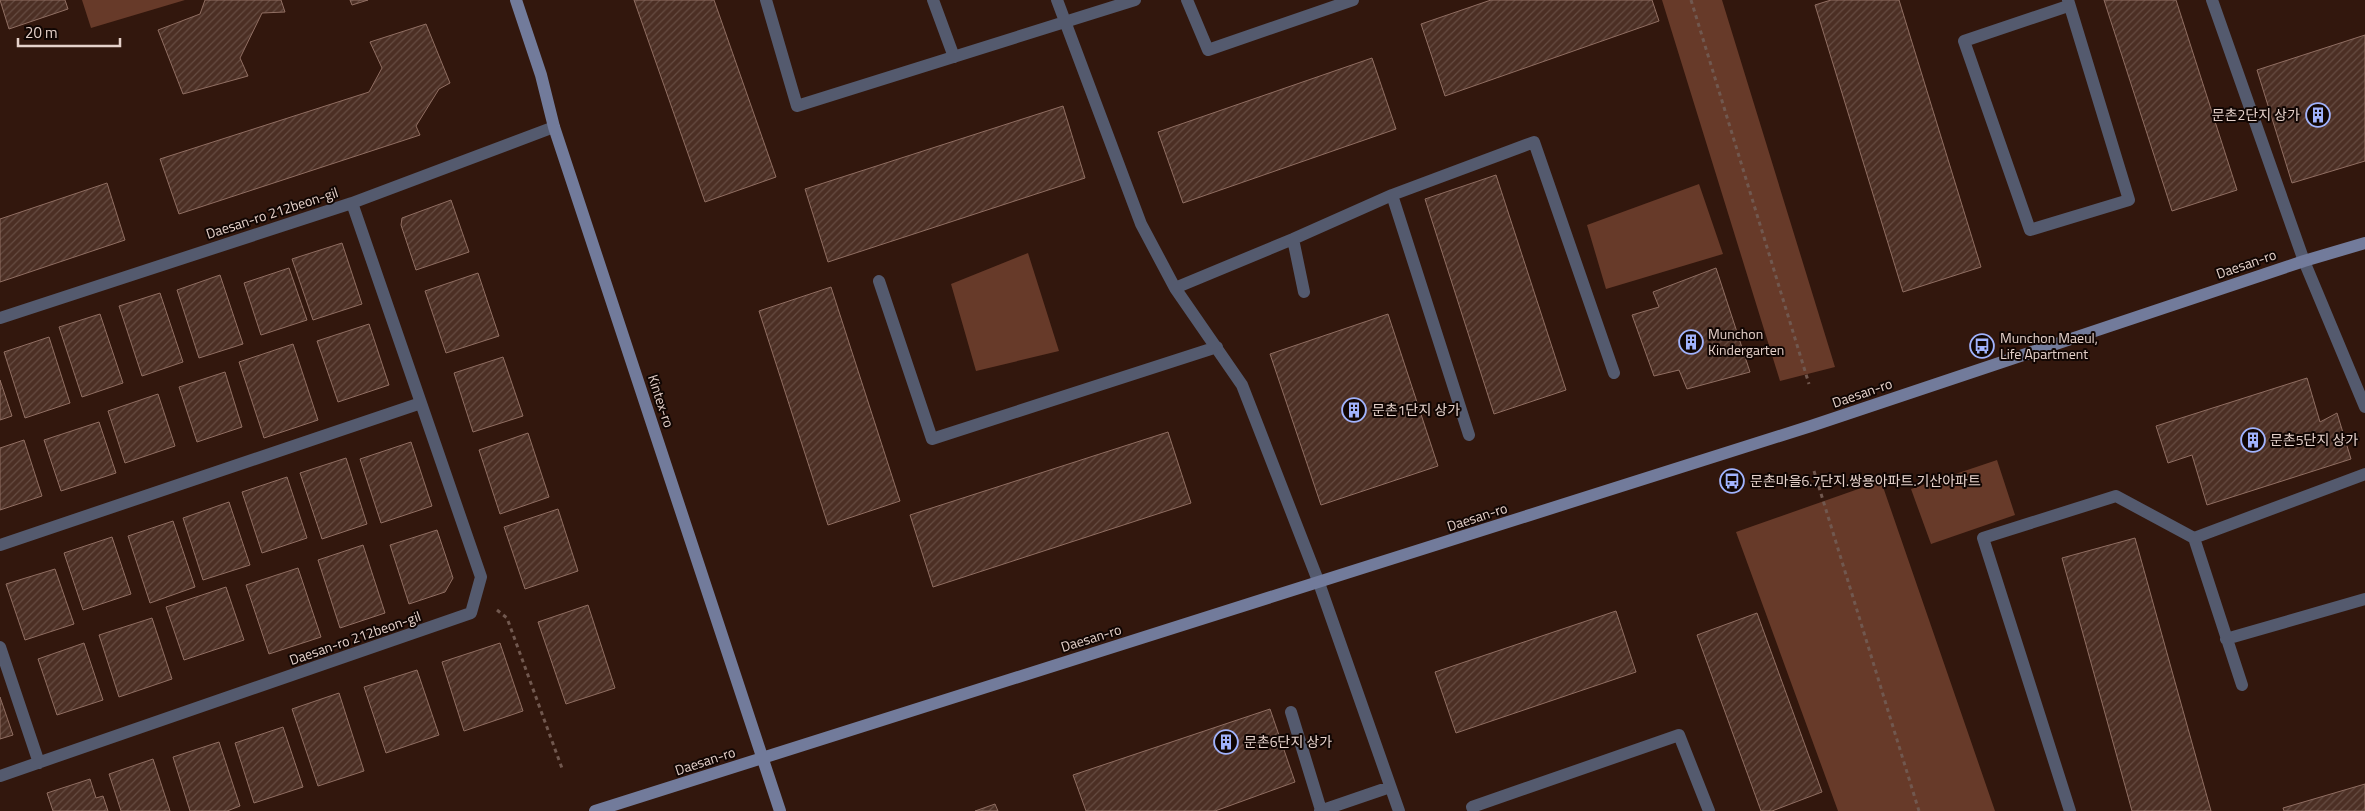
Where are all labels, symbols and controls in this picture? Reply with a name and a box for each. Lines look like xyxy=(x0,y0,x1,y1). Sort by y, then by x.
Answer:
scale bar xyxy=(18,15,120,47)
text: 20 m xyxy=(25,21,58,44)
building icon: 문촌2단지 상가 xyxy=(2305,102,2331,128)
place label: 문촌2단지 상가 xyxy=(2212,104,2300,125)
street label: Daesan-ro 212beon-gil xyxy=(203,181,341,244)
street label: Daesan-ro xyxy=(2213,243,2279,284)
place label: Munchon Kindergarten xyxy=(1708,323,1784,360)
place label: Munchon Maeul, Life Apartment xyxy=(2000,327,2098,364)
building icon: Munchon Kindergarten xyxy=(1678,329,1704,355)
bus stop icon: Munchon Maeul, Life Apartment xyxy=(1969,333,1995,359)
street label: Kintex-ro xyxy=(643,372,680,430)
street label: Daesan-ro xyxy=(1829,372,1895,413)
building icon: 문촌1단지 상가 xyxy=(1341,397,1367,423)
place label: 문촌1단지 상가 xyxy=(1372,399,1460,420)
building icon: 문촌5단지 상가 xyxy=(2240,427,2266,453)
place label: 문촌5단지 상가 xyxy=(2270,429,2358,450)
bus stop icon: 문촌마을6.7단지.쌍용아파트.기산아파트 xyxy=(1719,468,1745,494)
place label: 문촌마을6.7단지.쌍용아파트.기산아파트 xyxy=(1750,470,1981,491)
street label: Daesan-ro xyxy=(1444,497,1510,536)
street label: Daesan-ro 212beon-gil xyxy=(286,605,423,670)
street label: Daesan-ro xyxy=(1058,618,1124,657)
building icon: 문촌6단지 상가 xyxy=(1213,729,1239,755)
place label: 문촌6단지 상가 xyxy=(1244,731,1332,752)
street label: Daesan-ro xyxy=(672,741,738,780)

